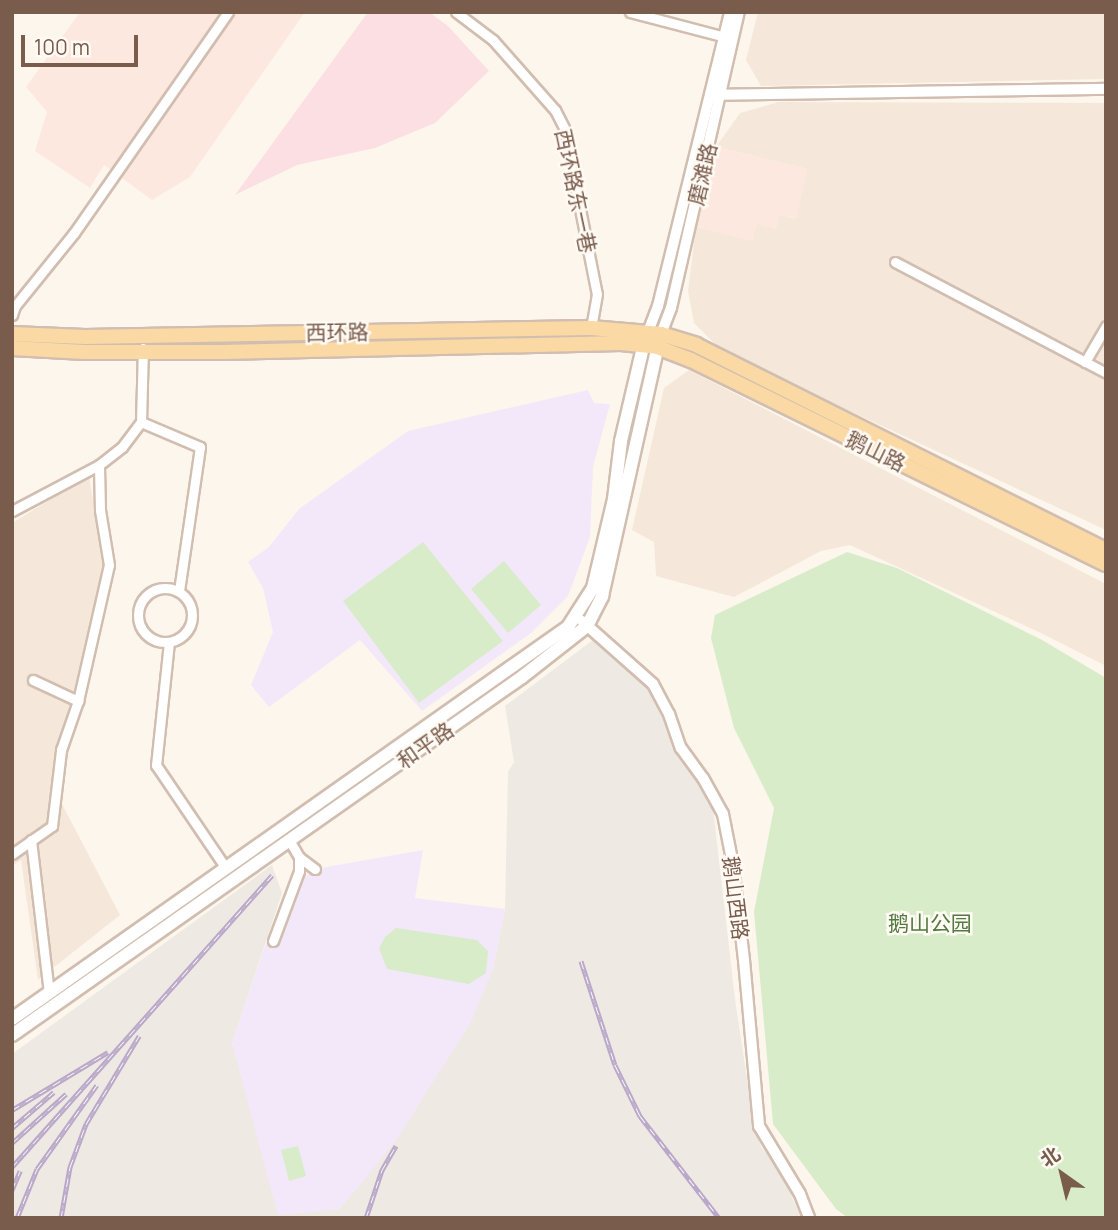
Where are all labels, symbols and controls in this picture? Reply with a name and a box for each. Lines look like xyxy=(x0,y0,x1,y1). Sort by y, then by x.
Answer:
scale bar xyxy=(24,21,142,65)
text: 100 m xyxy=(34,33,90,61)
street label: 西环路东一巷 xyxy=(551,127,601,255)
street label: 磨滩路 xyxy=(683,140,721,208)
street label: 西环路 xyxy=(305,319,369,345)
street label: 鹅山路 xyxy=(842,426,910,476)
street label: 和平路 xyxy=(392,717,458,773)
street label: 鹅山西路 xyxy=(718,855,754,941)
park label: 鹅山公园 xyxy=(888,910,972,936)
north arrow xyxy=(1027,1139,1097,1209)
text: 北 xyxy=(1035,1141,1065,1173)

